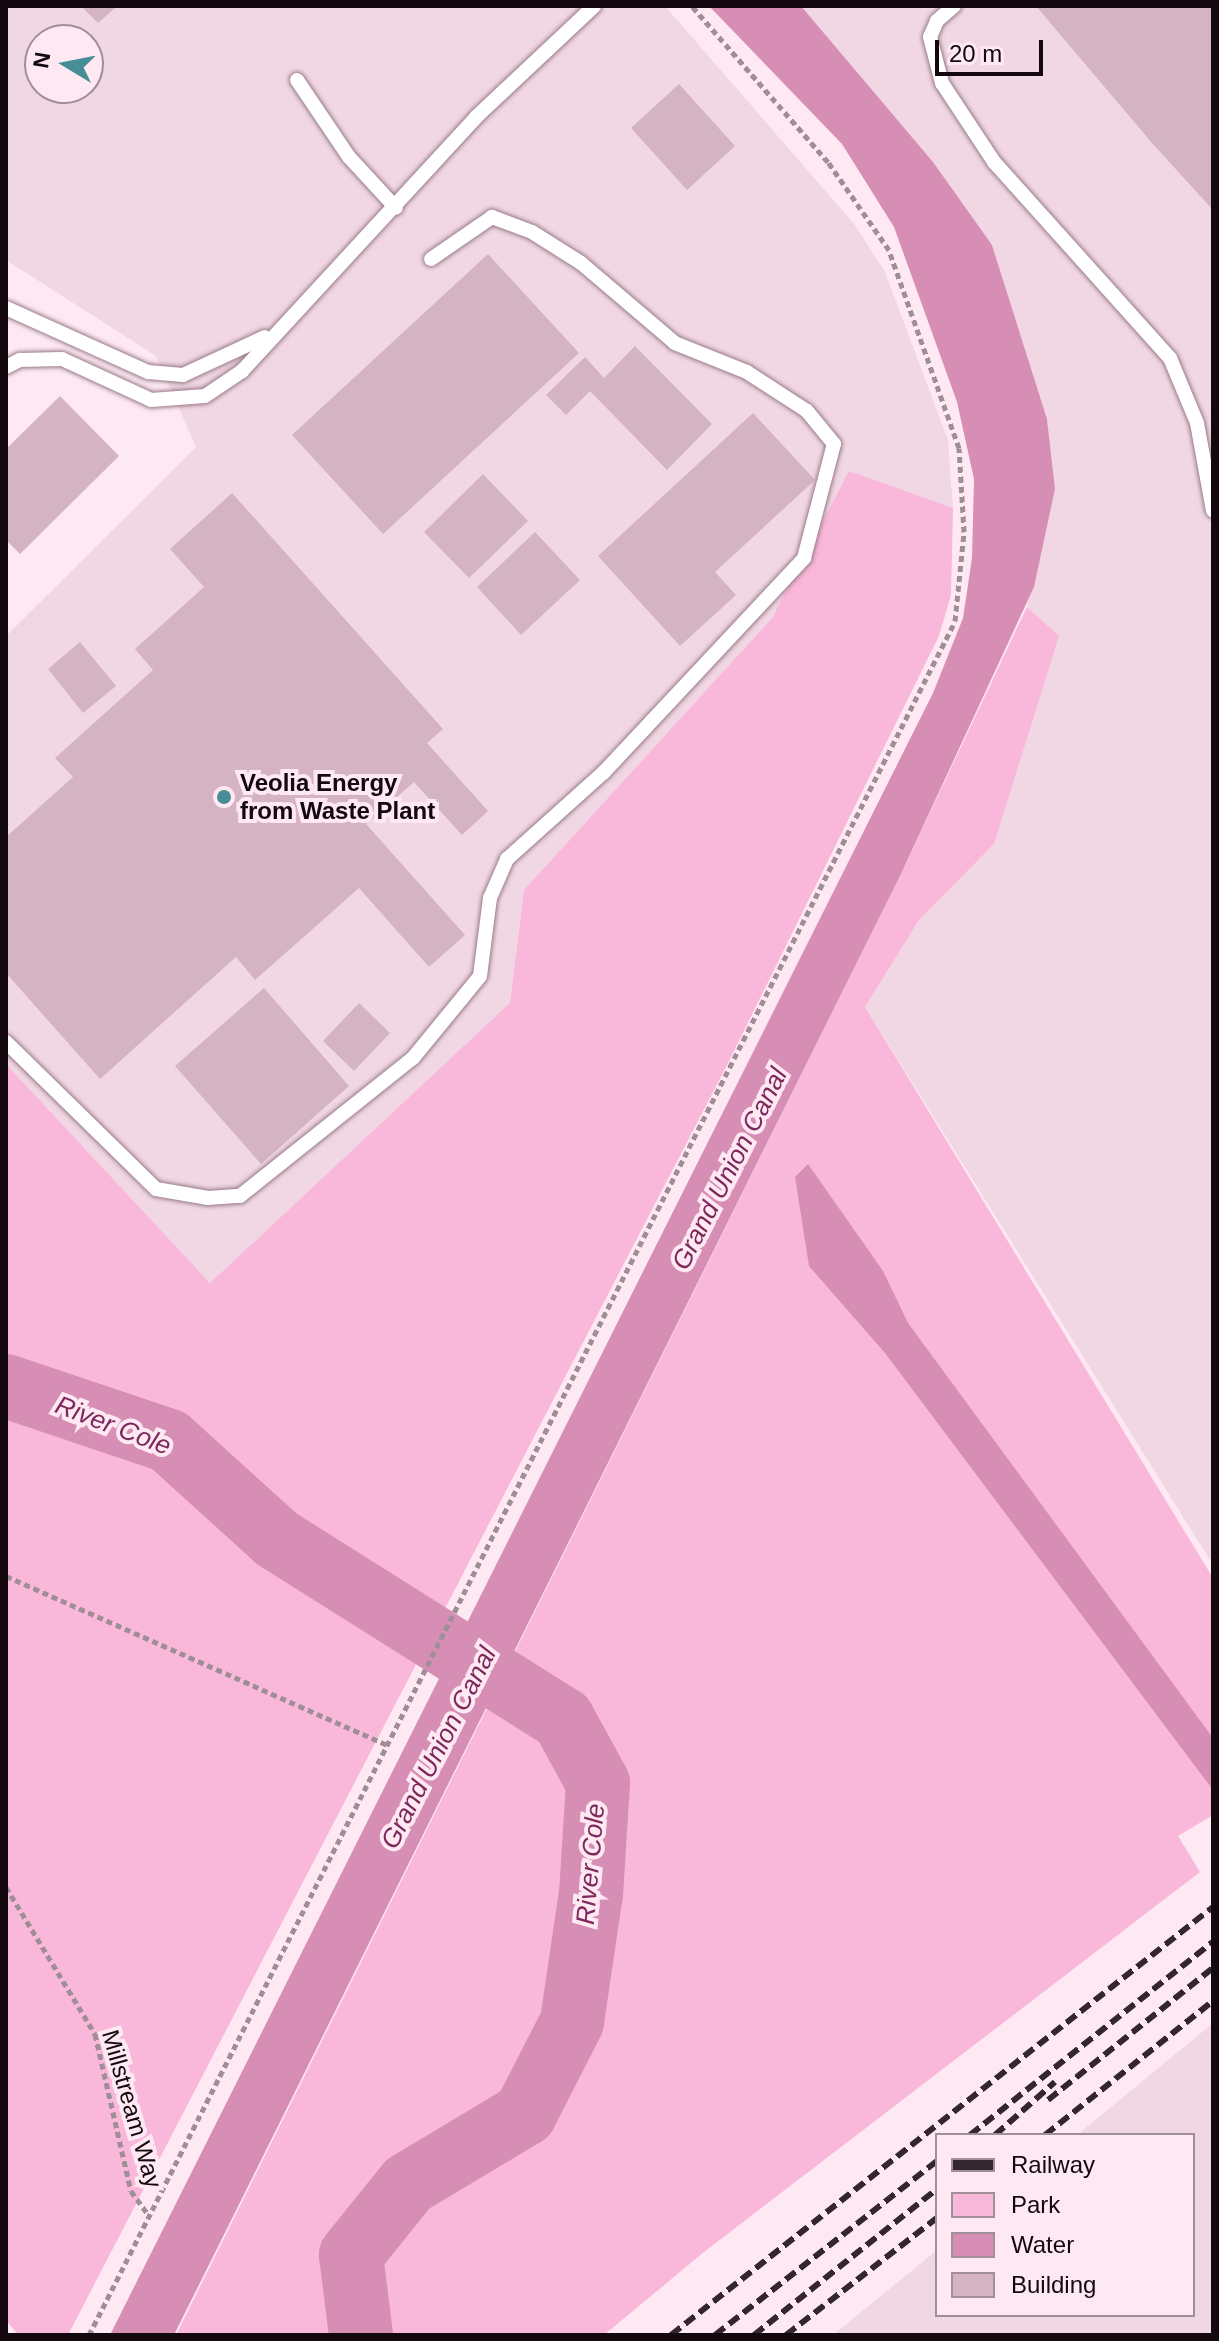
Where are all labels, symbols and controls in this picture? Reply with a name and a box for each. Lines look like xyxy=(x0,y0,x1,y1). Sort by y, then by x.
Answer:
north arrow xyxy=(24,24,104,104)
scale bar xyxy=(939,24,1047,74)
text: 20 m xyxy=(949,40,1002,67)
text: N xyxy=(28,50,56,70)
place label: Veolia Energy from Waste Plant xyxy=(240,769,435,825)
marker: Veolia Energy from Waste Plant xyxy=(215,788,233,806)
water label: Grand Union Canal xyxy=(666,1063,794,1275)
water label: River Cole xyxy=(51,1390,175,1462)
water label: Grand Union Canal xyxy=(375,1642,503,1854)
water label: River Cole xyxy=(570,1802,612,1926)
street label: Millstream Way xyxy=(96,2027,168,2191)
legend xyxy=(935,2133,1195,2317)
text: Railway xyxy=(1011,2151,1095,2178)
text: Park xyxy=(1011,2191,1060,2218)
text: Water xyxy=(1011,2231,1074,2258)
text: Building xyxy=(1011,2271,1096,2298)

